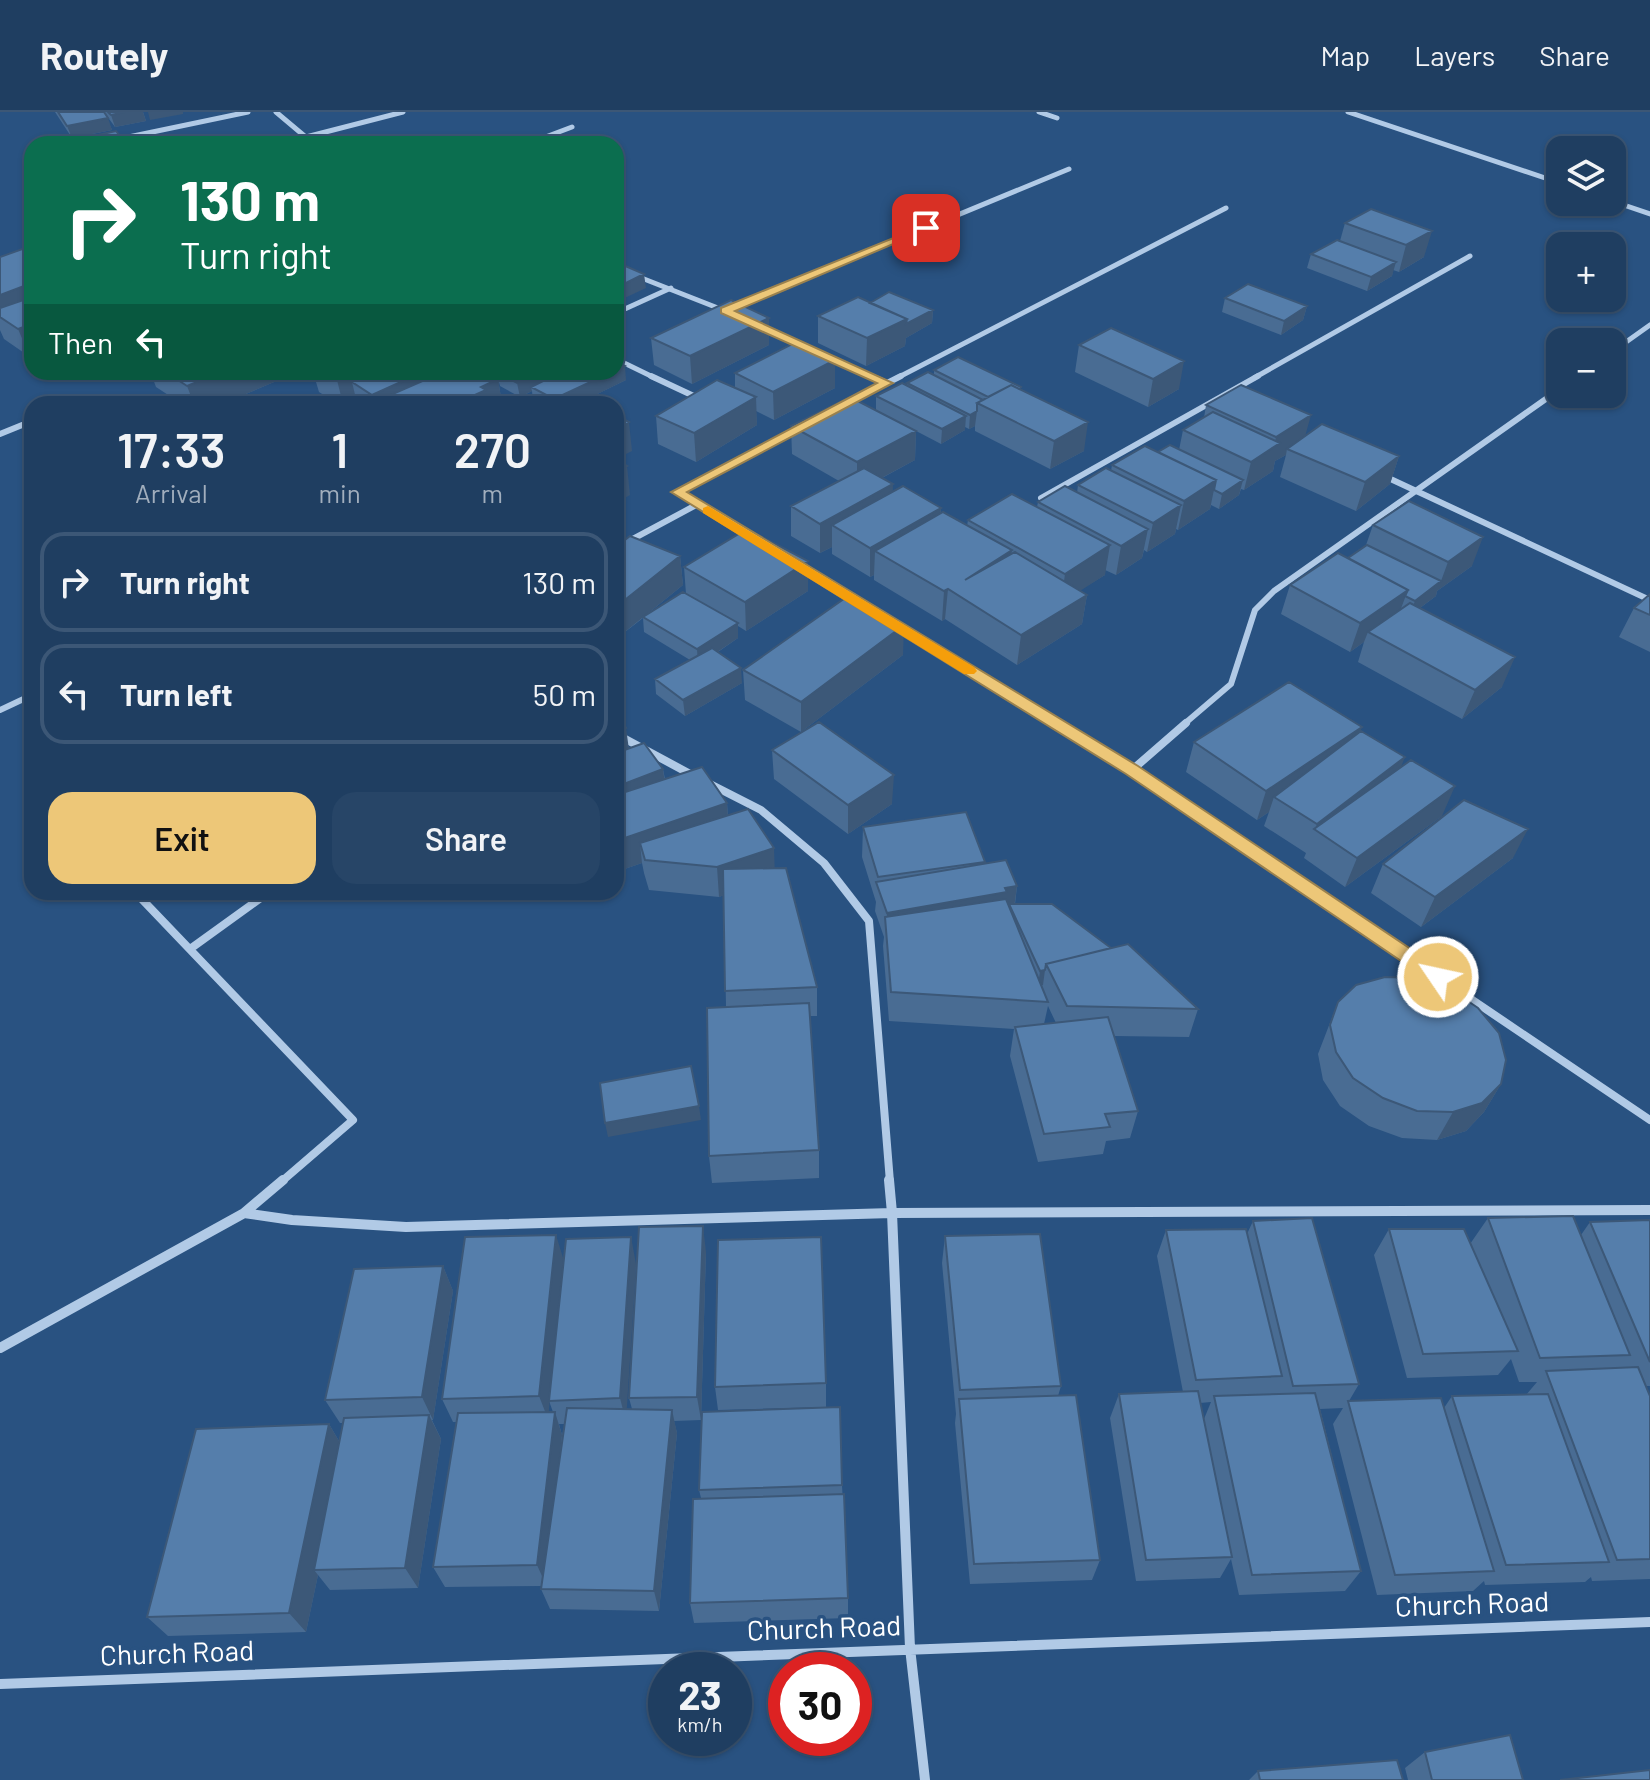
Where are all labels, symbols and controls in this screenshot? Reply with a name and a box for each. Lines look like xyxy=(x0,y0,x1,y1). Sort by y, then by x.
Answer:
text: Routely xyxy=(40,32,168,78)
text: Map xyxy=(1320,38,1370,72)
text: Layers xyxy=(1414,38,1495,72)
text: Share xyxy=(1539,38,1610,72)
map controls xyxy=(1546,136,1626,408)
button: layers xyxy=(1546,136,1626,216)
text: 130 m xyxy=(180,165,320,232)
icon: right xyxy=(48,168,152,272)
pin xyxy=(892,194,960,262)
icon: arrive xyxy=(904,206,948,250)
button: + xyxy=(1546,232,1626,312)
text: Turn right xyxy=(180,233,332,276)
icon: left xyxy=(129,320,173,364)
text: Then xyxy=(48,324,113,360)
button: − xyxy=(1546,328,1626,408)
text: 17:33 xyxy=(117,420,225,478)
text: 1 xyxy=(331,420,348,478)
text: 270 xyxy=(454,420,531,478)
text: Arrival xyxy=(135,477,208,508)
text: min xyxy=(319,477,361,508)
text: m xyxy=(482,477,503,508)
icon: right xyxy=(52,560,96,604)
text: Turn right xyxy=(120,564,250,600)
text: 130 m xyxy=(522,564,596,600)
icon: left xyxy=(52,672,96,716)
text: Turn left xyxy=(120,676,233,712)
text: 50 m xyxy=(533,676,596,712)
button: Exit xyxy=(48,792,316,884)
button: Share xyxy=(332,792,600,884)
position arrow xyxy=(1396,935,1480,1019)
street label: Church Road xyxy=(1394,1583,1550,1623)
street label: Church Road xyxy=(746,1607,902,1647)
street label: Church Road xyxy=(99,1632,255,1672)
speed limit sign: 30 xyxy=(768,1652,872,1756)
text: 23 xyxy=(678,1670,722,1718)
text: km/h xyxy=(677,1712,723,1736)

